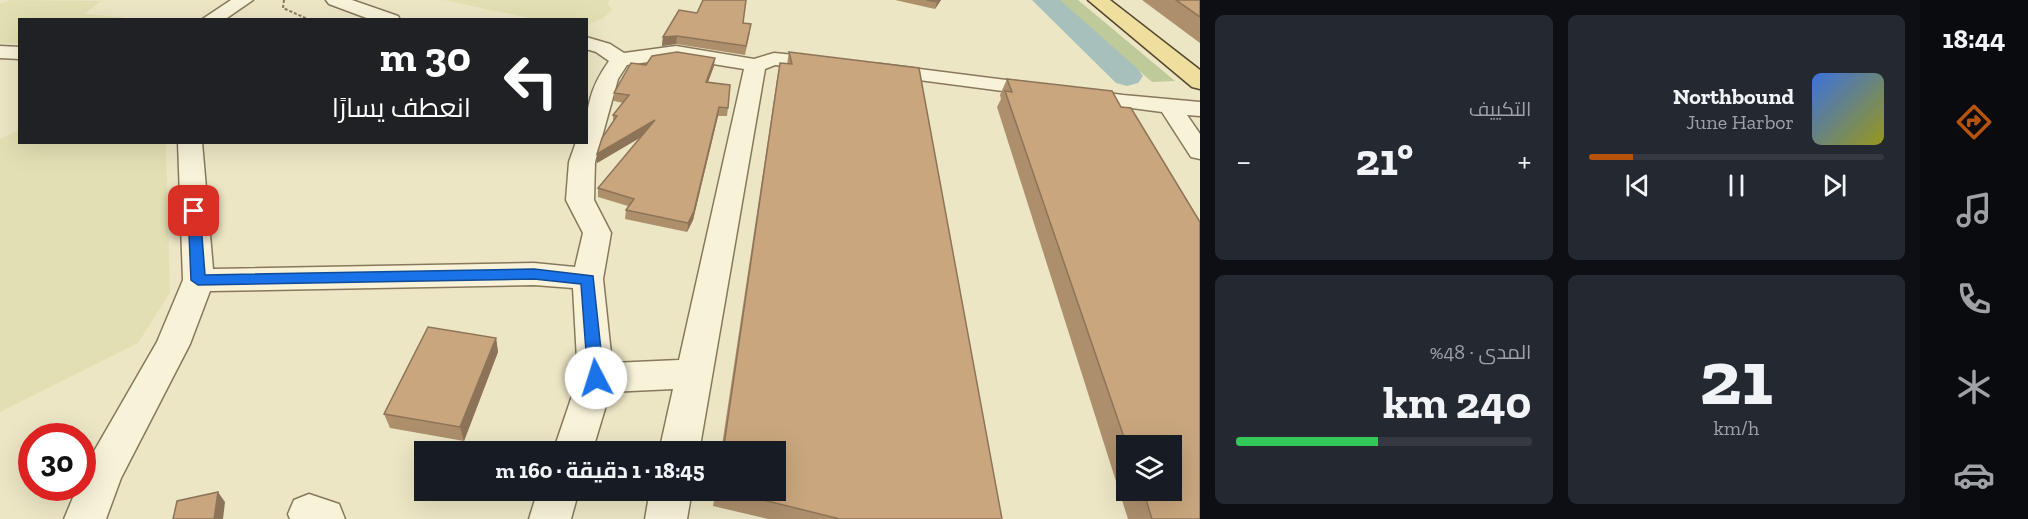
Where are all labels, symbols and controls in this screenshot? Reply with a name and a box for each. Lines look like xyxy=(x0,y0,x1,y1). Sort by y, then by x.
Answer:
text: 18:44 xyxy=(1943,23,2005,55)
text: 30 m xyxy=(380,31,471,82)
icon: left xyxy=(492,42,570,120)
text: Northbound xyxy=(1673,83,1794,110)
text: انعطف يسارًا xyxy=(332,92,471,124)
text: التكييف xyxy=(1469,97,1532,121)
icon: directions xyxy=(1953,101,1995,143)
text: June Harbor xyxy=(1686,110,1794,134)
text: 21° xyxy=(1356,133,1413,187)
text: − xyxy=(1236,141,1251,180)
text: + xyxy=(1518,141,1532,180)
icon: previous xyxy=(1621,169,1654,202)
icon: pause xyxy=(1720,169,1753,202)
icon: next xyxy=(1818,169,1851,202)
pin xyxy=(168,185,219,236)
icon: music xyxy=(1953,189,1995,231)
icon: arrive xyxy=(177,194,210,227)
icon: phone xyxy=(1953,278,1995,320)
text: 21 xyxy=(1700,330,1773,424)
text: المدى · 48% xyxy=(1430,340,1532,364)
position arrow xyxy=(564,346,628,410)
icon: climate xyxy=(1953,366,1995,408)
text: 240 km xyxy=(1383,376,1532,430)
text: km/h xyxy=(1713,416,1759,440)
speed limit sign: 30 xyxy=(18,423,96,501)
map controls xyxy=(1116,435,1182,501)
button: layers xyxy=(1116,435,1182,501)
icon: car xyxy=(1953,454,1995,496)
text: 18:45 · 1 دقيقة · 160 m xyxy=(496,457,704,484)

